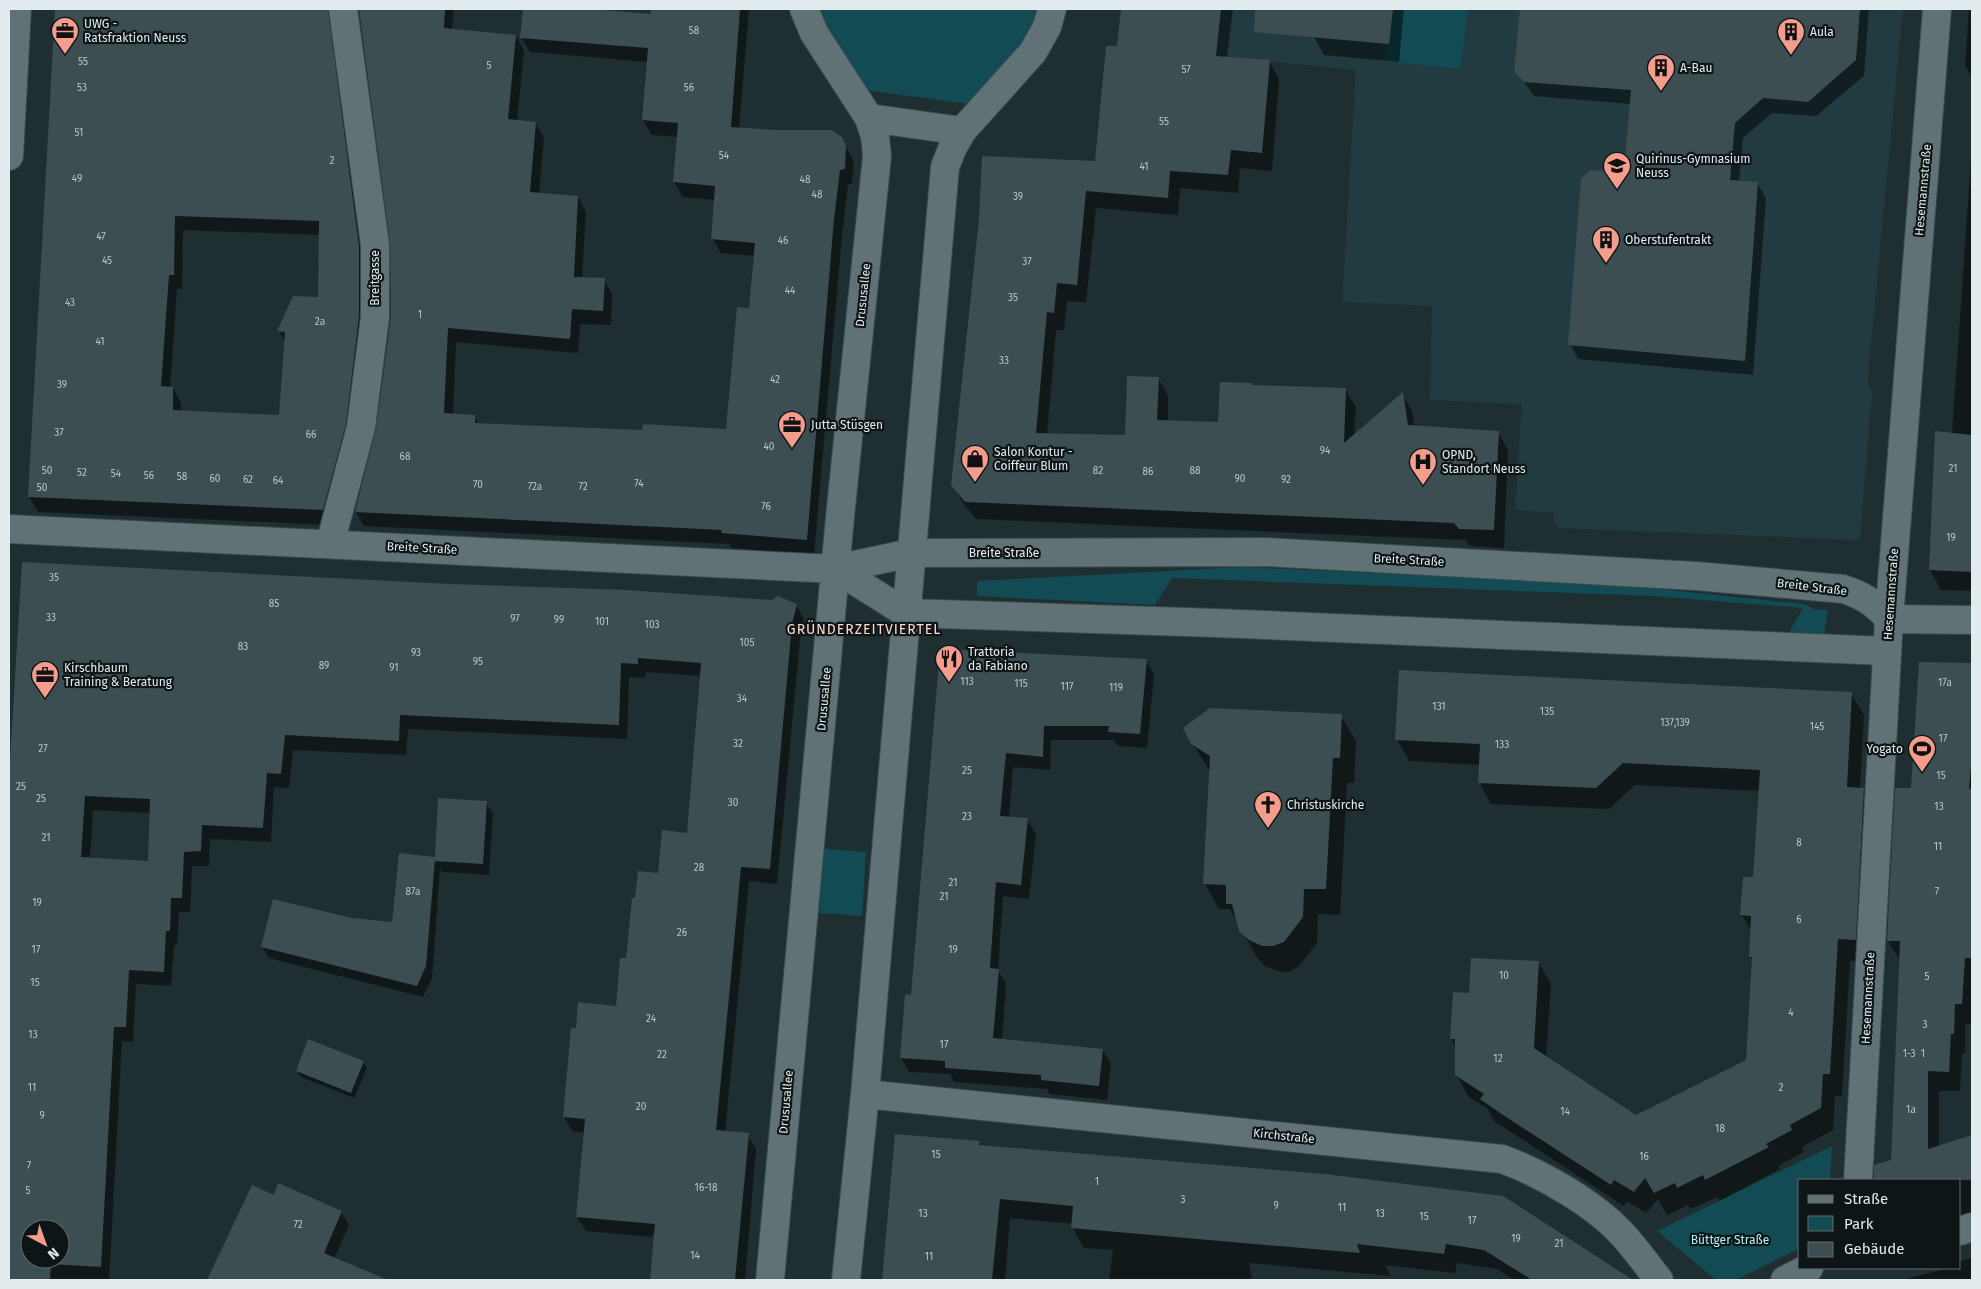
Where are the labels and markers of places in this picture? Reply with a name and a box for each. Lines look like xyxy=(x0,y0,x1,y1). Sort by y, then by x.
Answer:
office icon: UWG - Ratsfraktion Neuss xyxy=(50,16,80,55)
place label: UWG - Ratsfraktion Neuss xyxy=(84,17,187,45)
building icon: Aula xyxy=(1776,17,1806,56)
place label: Aula xyxy=(1810,25,1834,39)
building icon: A-Bau xyxy=(1646,53,1676,92)
place label: A-Bau xyxy=(1680,61,1712,75)
school or university icon: Quirinus-Gymnasium Neuss xyxy=(1602,151,1632,190)
place label: Quirinus-Gymnasium Neuss xyxy=(1636,152,1750,180)
building icon: Oberstufentrakt xyxy=(1591,225,1621,264)
place label: Oberstufentrakt xyxy=(1625,233,1712,247)
office icon: Jutta Stüsgen xyxy=(777,410,807,449)
place label: Jutta Stüsgen xyxy=(811,418,883,432)
shop icon: Salon Kontur - Coiffeur Blum xyxy=(960,444,990,483)
place label: Salon Kontur - Coiffeur Blum xyxy=(994,445,1073,473)
hospital icon: OPND, Standort Neuss xyxy=(1408,447,1438,486)
place label: OPND, Standort Neuss xyxy=(1442,448,1526,476)
restaurant icon: Trattoria da Fabiano xyxy=(934,644,964,683)
place label: Trattoria da Fabiano xyxy=(968,645,1028,673)
office icon: Kirschbaum Training & Beratung xyxy=(30,660,60,699)
place label: Kirschbaum Training & Beratung xyxy=(64,661,173,689)
sports icon: Yogato xyxy=(1907,734,1937,773)
place label: Yogato xyxy=(1866,742,1903,756)
church icon: Christuskirche xyxy=(1253,790,1283,829)
place label: Christuskirche xyxy=(1287,798,1364,812)

